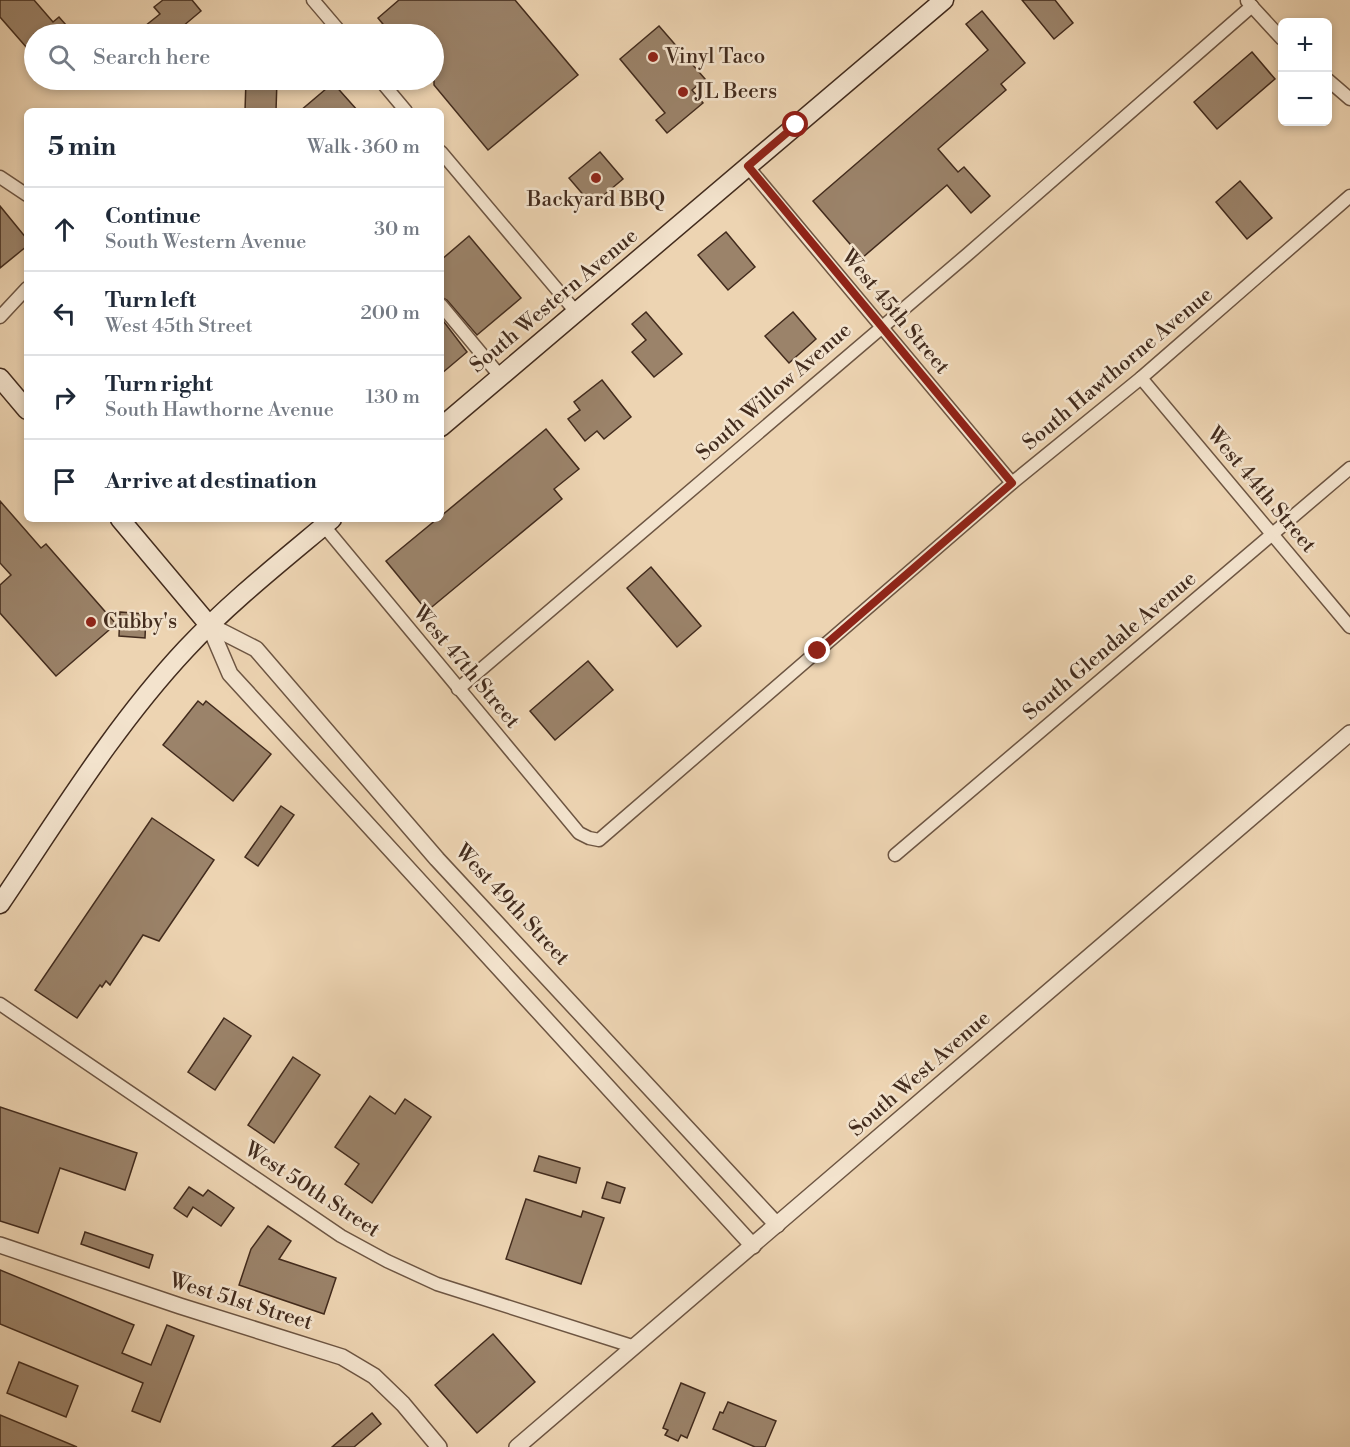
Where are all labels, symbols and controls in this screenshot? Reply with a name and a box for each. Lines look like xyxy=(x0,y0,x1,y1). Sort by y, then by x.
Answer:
map controls xyxy=(1278,18,1332,126)
button: + xyxy=(1278,18,1332,72)
search box xyxy=(24,24,444,90)
icon: search xyxy=(45,41,78,74)
text: Search here xyxy=(93,44,210,71)
place label: Vinyl Taco xyxy=(664,44,765,70)
marker: Vinyl Taco xyxy=(646,50,660,64)
button: − xyxy=(1278,72,1332,126)
place label: JL Beers xyxy=(694,79,777,105)
marker: JL Beers xyxy=(676,85,690,99)
route start xyxy=(782,111,808,137)
text: 5 min xyxy=(48,131,116,163)
text: Walk · 360 m xyxy=(307,135,420,160)
marker: Backyard BBQ xyxy=(589,171,603,185)
place label: Backyard BBQ xyxy=(526,187,665,213)
text: Continue xyxy=(105,203,201,230)
icon: ahead xyxy=(48,213,81,246)
text: 30 m xyxy=(374,217,420,242)
street label: South Western Avenue xyxy=(465,223,643,379)
text: South Western Avenue xyxy=(105,230,306,255)
street label: West 45th Street xyxy=(835,243,955,380)
street label: South Hawthorne Avenue xyxy=(1018,282,1218,456)
text: Turn left xyxy=(105,287,196,314)
icon: left xyxy=(48,297,81,330)
text: 200 m xyxy=(360,301,420,326)
text: West 45th Street xyxy=(105,314,253,339)
street label: South Willow Avenue xyxy=(691,317,857,467)
text: Turn right xyxy=(105,371,213,398)
icon: right xyxy=(48,381,81,414)
text: 130 m xyxy=(365,385,420,410)
text: South Hawthorne Avenue xyxy=(105,398,334,423)
street label: West 44th Street xyxy=(1200,421,1322,559)
icon: arrive xyxy=(48,465,81,498)
text: Arrive at destination xyxy=(105,468,317,495)
street label: South Glendale Avenue xyxy=(1018,566,1202,726)
street label: West 47th Street xyxy=(406,599,526,734)
place label: Cubby's xyxy=(103,609,177,635)
marker: Cubby's xyxy=(84,615,98,629)
route end xyxy=(804,637,830,663)
street label: West 49th Street xyxy=(449,838,575,971)
street label: South West Avenue xyxy=(844,1005,996,1143)
street label: West 50th Street xyxy=(238,1136,385,1244)
street label: West 51st Street xyxy=(165,1268,316,1336)

